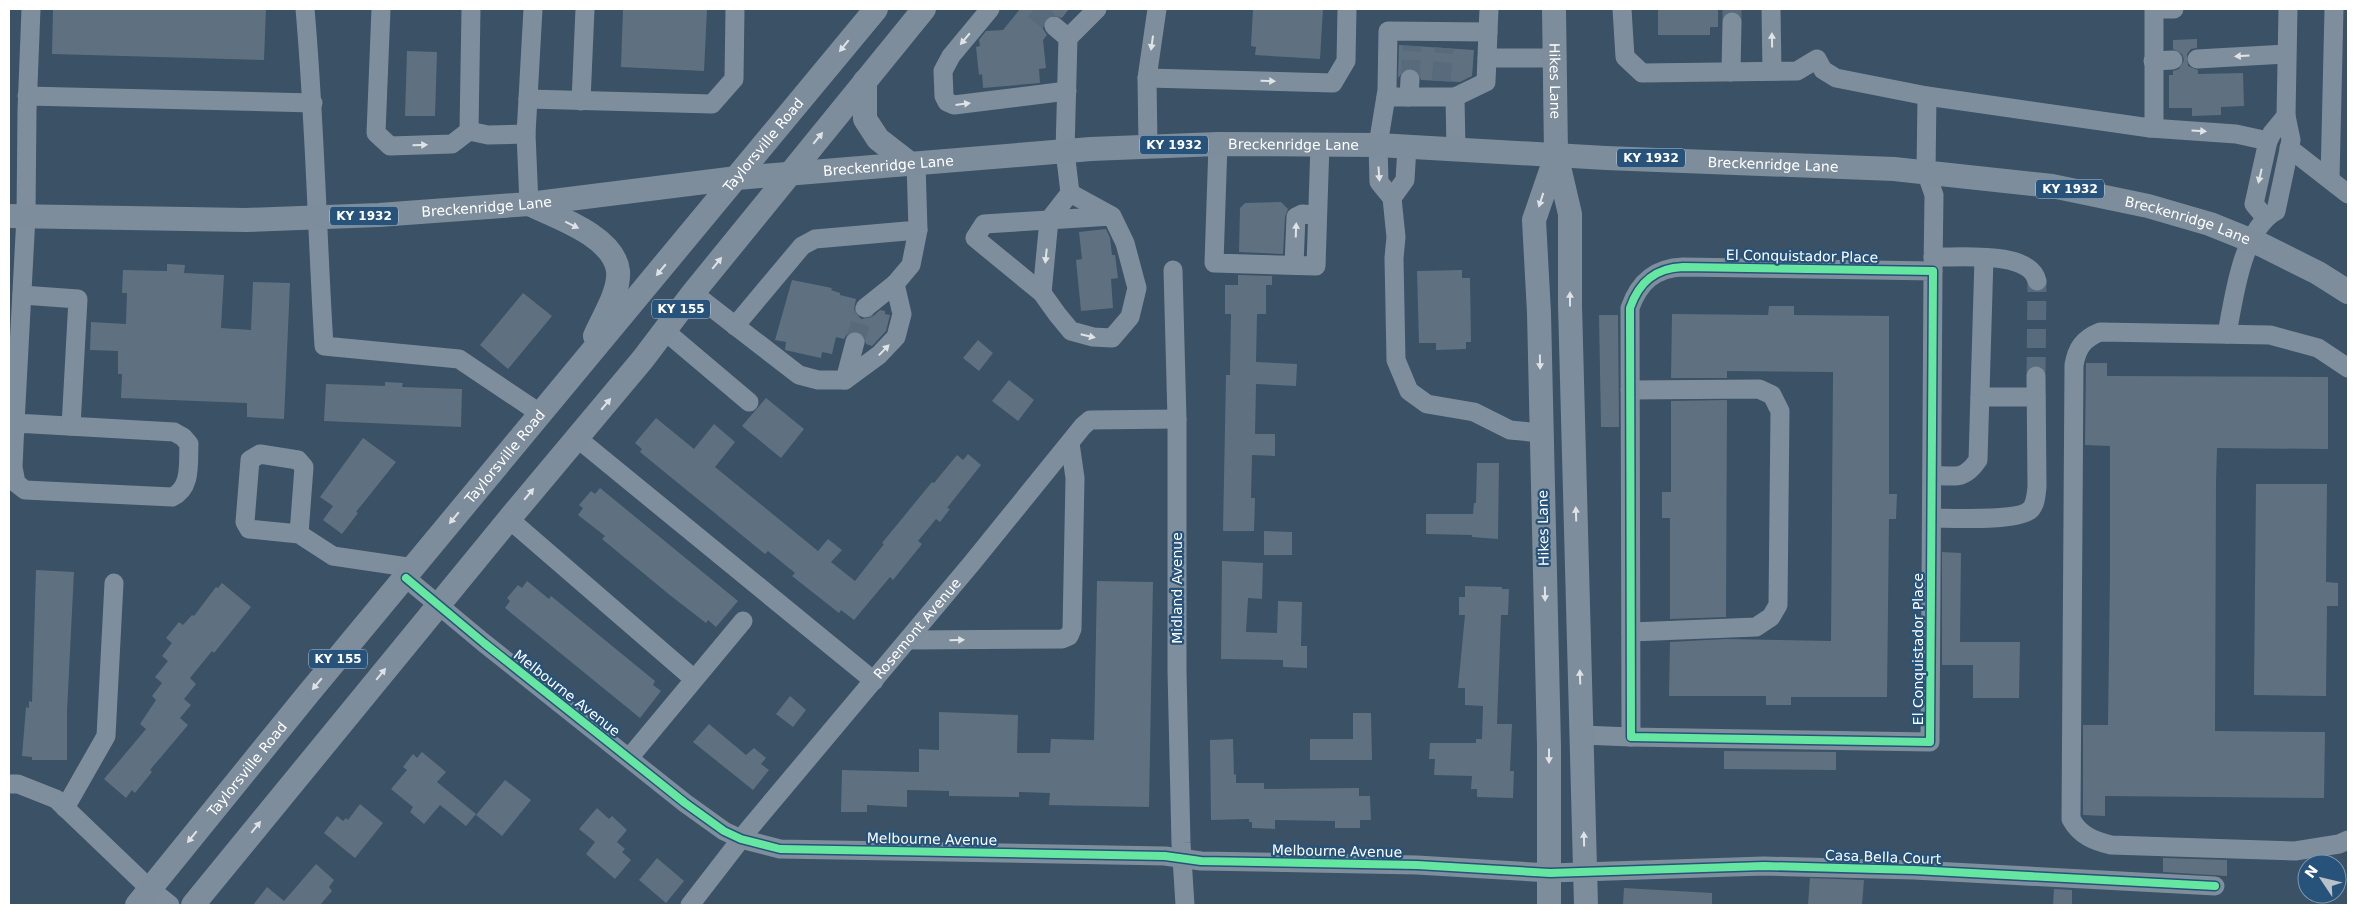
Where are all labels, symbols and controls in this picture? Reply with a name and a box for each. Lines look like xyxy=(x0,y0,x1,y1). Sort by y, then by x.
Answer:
one-way arrow xyxy=(960,32,971,45)
one-way arrow xyxy=(1767,32,1775,48)
one-way arrow xyxy=(1148,36,1156,52)
one-way arrow xyxy=(839,39,850,52)
street label: Hikes Lane xyxy=(1546,43,1564,119)
one-way arrow xyxy=(2234,53,2250,61)
one-way arrow xyxy=(1260,78,1276,86)
street label: Taylorsville Road xyxy=(719,95,807,196)
one-way arrow xyxy=(955,100,971,108)
one-way arrow xyxy=(2191,128,2207,136)
one-way arrow xyxy=(813,131,824,144)
road number: KY 1932 xyxy=(1140,136,1208,154)
street label: Breckenridge Lane xyxy=(1228,136,1359,153)
one-way arrow xyxy=(412,141,428,149)
road number: KY 1932 xyxy=(1617,148,1685,168)
street label: Breckenridge Lane xyxy=(822,152,954,179)
street label: Breckenridge Lane xyxy=(1707,154,1839,175)
one-way arrow xyxy=(1375,166,1383,182)
one-way arrow xyxy=(2256,168,2264,184)
road number: KY 1932 xyxy=(2036,180,2104,198)
street label: Breckenridge Lane xyxy=(421,193,553,220)
one-way arrow xyxy=(1537,193,1544,208)
street label: Breckenridge Lane xyxy=(2123,193,2253,247)
road number: KY 1932 xyxy=(330,207,398,226)
one-way arrow xyxy=(565,221,580,229)
one-way arrow xyxy=(1292,222,1300,238)
street label: El Conquistador Place xyxy=(1726,247,1878,265)
one-way arrow xyxy=(1042,249,1050,265)
one-way arrow xyxy=(712,256,723,269)
one-way arrow xyxy=(655,263,666,276)
one-way arrow xyxy=(1566,291,1574,307)
road number: KY 155 xyxy=(652,300,710,318)
one-way arrow xyxy=(1081,332,1096,340)
one-way arrow xyxy=(878,344,890,356)
one-way arrow xyxy=(1536,354,1544,370)
one-way arrow xyxy=(600,398,611,411)
street label: Taylorsville Road xyxy=(461,407,548,507)
one-way arrow xyxy=(524,488,535,501)
street label: Hikes Lane xyxy=(1534,490,1552,566)
one-way arrow xyxy=(1572,506,1580,522)
one-way arrow xyxy=(449,512,460,525)
street label: Midland Avenue xyxy=(1169,532,1185,644)
street label: El Conquistador Place xyxy=(1910,573,1926,725)
street label: Rosemont Avenue xyxy=(870,575,964,682)
one-way arrow xyxy=(1541,586,1549,602)
one-way arrow xyxy=(950,636,966,644)
street label: Melbourne Avenue xyxy=(511,647,623,739)
road number: KY 155 xyxy=(309,650,367,669)
one-way arrow xyxy=(376,667,387,680)
one-way arrow xyxy=(1576,668,1584,684)
one-way arrow xyxy=(312,678,323,690)
street label: Taylorsville Road xyxy=(204,719,290,820)
one-way arrow xyxy=(1545,749,1553,765)
one-way arrow xyxy=(251,820,262,833)
one-way arrow xyxy=(187,830,198,843)
street label: Melbourne Avenue xyxy=(867,830,997,848)
one-way arrow xyxy=(1580,831,1588,847)
street label: Melbourne Avenue xyxy=(1272,842,1402,860)
street label: Casa Bella Court xyxy=(1825,847,1942,867)
north arrow xyxy=(2297,854,2347,904)
text: N xyxy=(2301,862,2321,881)

